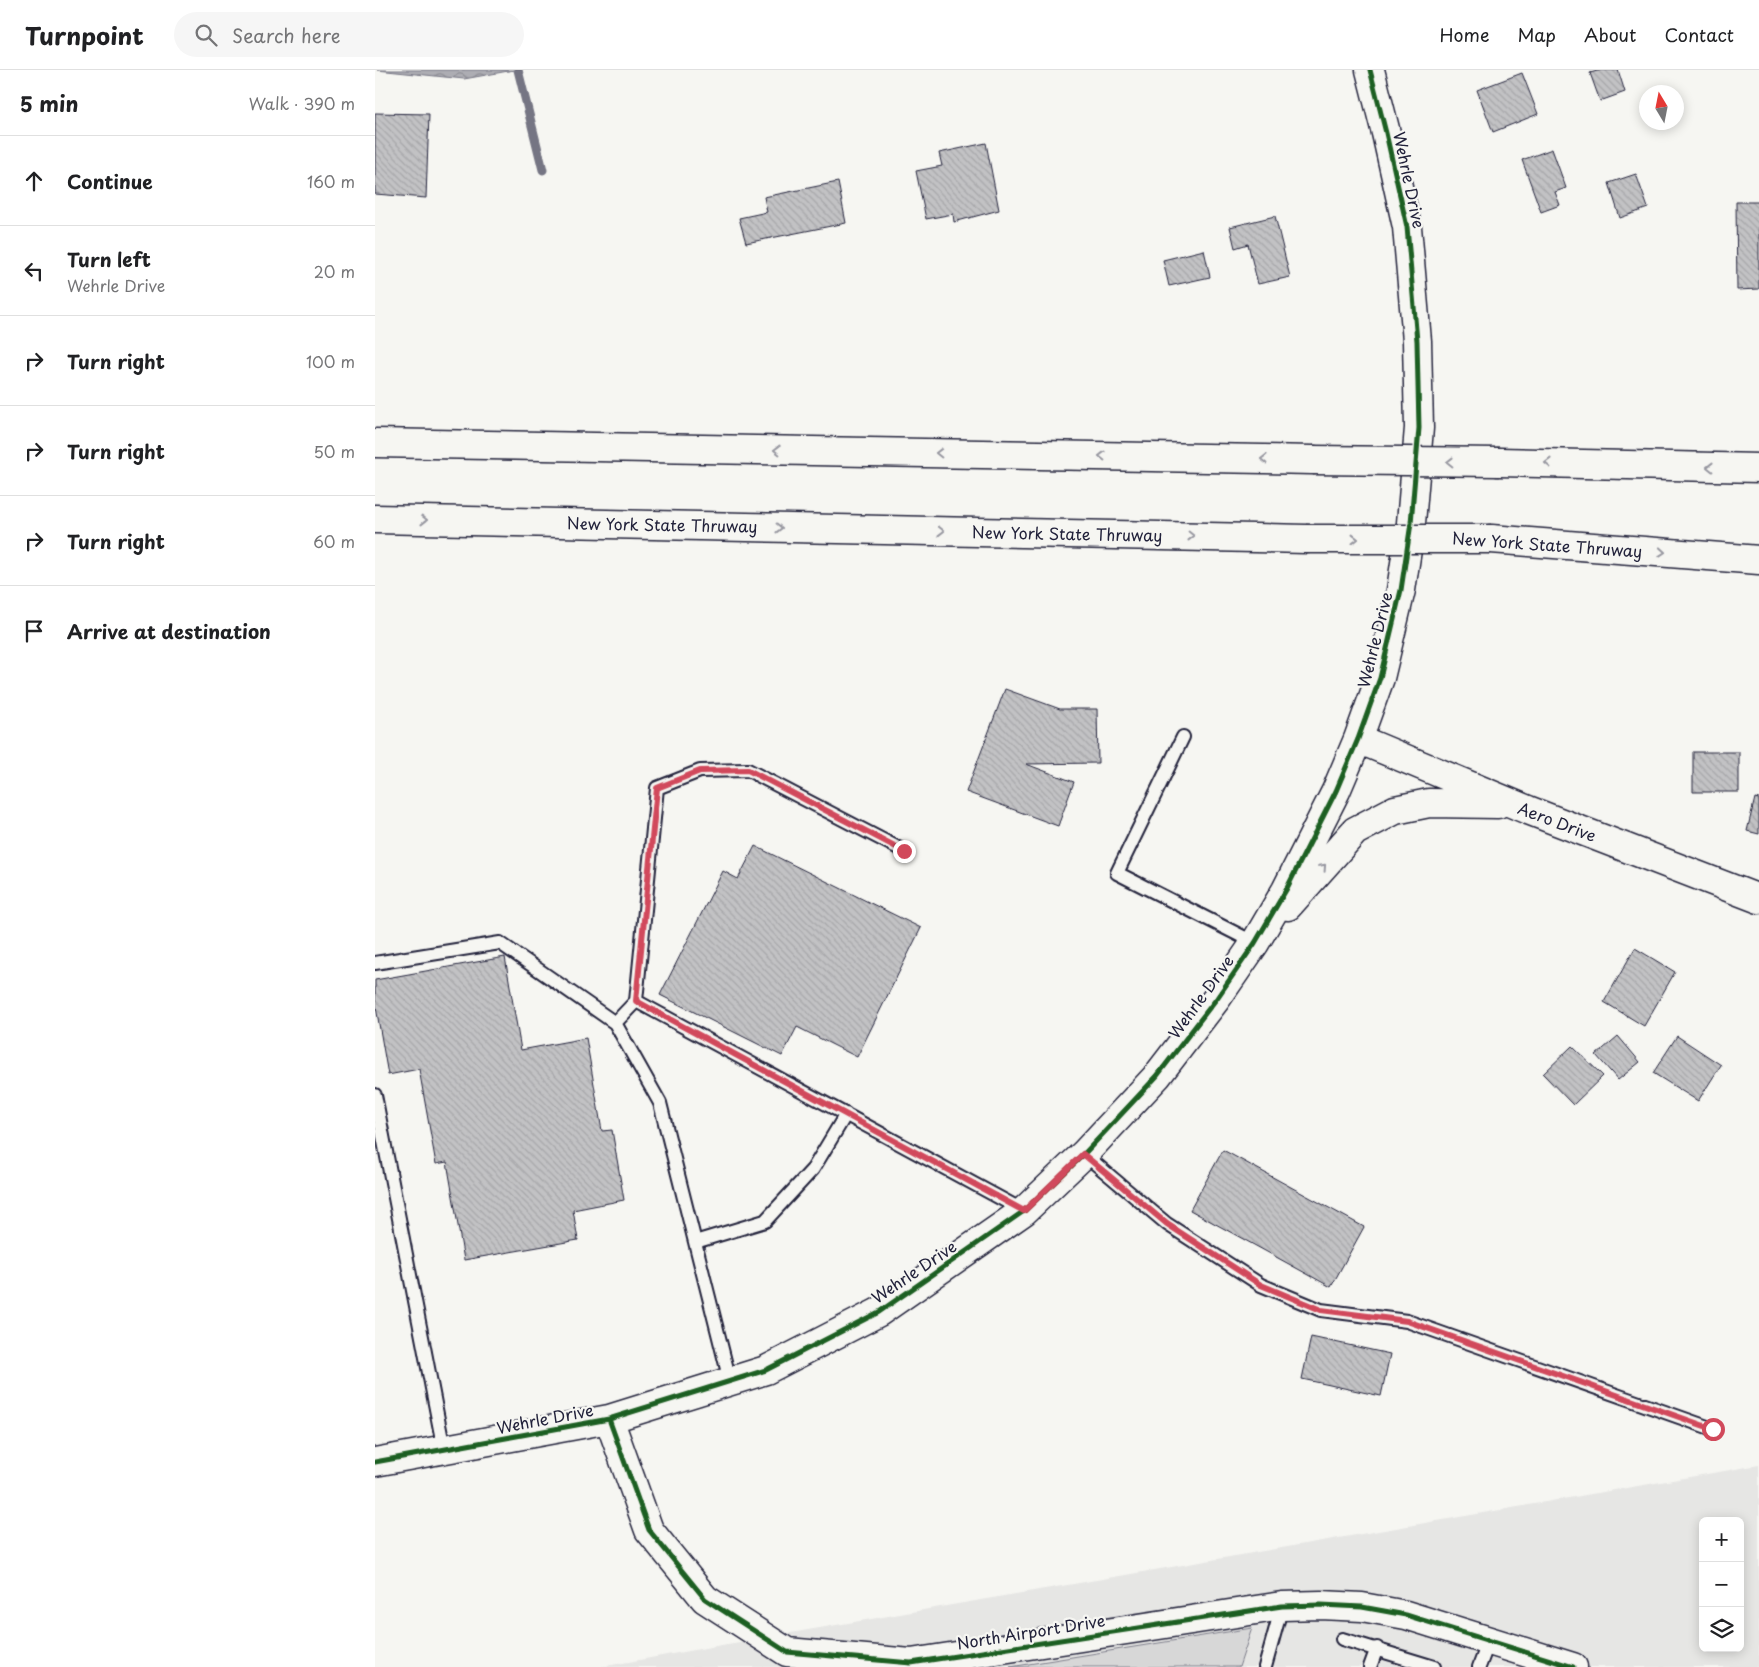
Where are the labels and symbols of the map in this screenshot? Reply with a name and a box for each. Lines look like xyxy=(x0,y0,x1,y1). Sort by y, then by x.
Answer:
north arrow xyxy=(1639,85,1684,130)
street label: Wehrle Drive xyxy=(1388,129,1432,230)
one-way arrow xyxy=(773,445,781,456)
one-way arrow xyxy=(935,448,943,458)
one-way arrow xyxy=(1097,451,1105,461)
one-way arrow xyxy=(1260,454,1268,464)
one-way arrow xyxy=(1446,457,1454,467)
one-way arrow xyxy=(1544,458,1552,469)
one-way arrow xyxy=(1706,462,1714,472)
street label: New York State Thruway xyxy=(566,510,758,538)
one-way arrow xyxy=(420,515,428,525)
street label: New York State Thruway xyxy=(971,519,1163,547)
one-way arrow xyxy=(775,523,783,533)
street label: New York State Thruway xyxy=(1451,525,1643,563)
one-way arrow xyxy=(938,526,945,536)
one-way arrow xyxy=(1187,531,1195,542)
one-way arrow xyxy=(1351,534,1359,544)
one-way arrow xyxy=(1658,547,1666,558)
street label: Wehrle Drive xyxy=(1351,589,1398,690)
street label: Aero Drive xyxy=(1515,795,1600,847)
route end xyxy=(893,840,916,863)
one-way arrow xyxy=(1317,864,1326,873)
street label: Wehrle Drive xyxy=(1162,950,1239,1043)
street label: Wehrle Drive xyxy=(866,1234,961,1309)
street label: Wehrle Drive xyxy=(494,1397,595,1439)
route start xyxy=(1702,1418,1725,1441)
street label: North Airport Drive xyxy=(955,1607,1107,1655)

